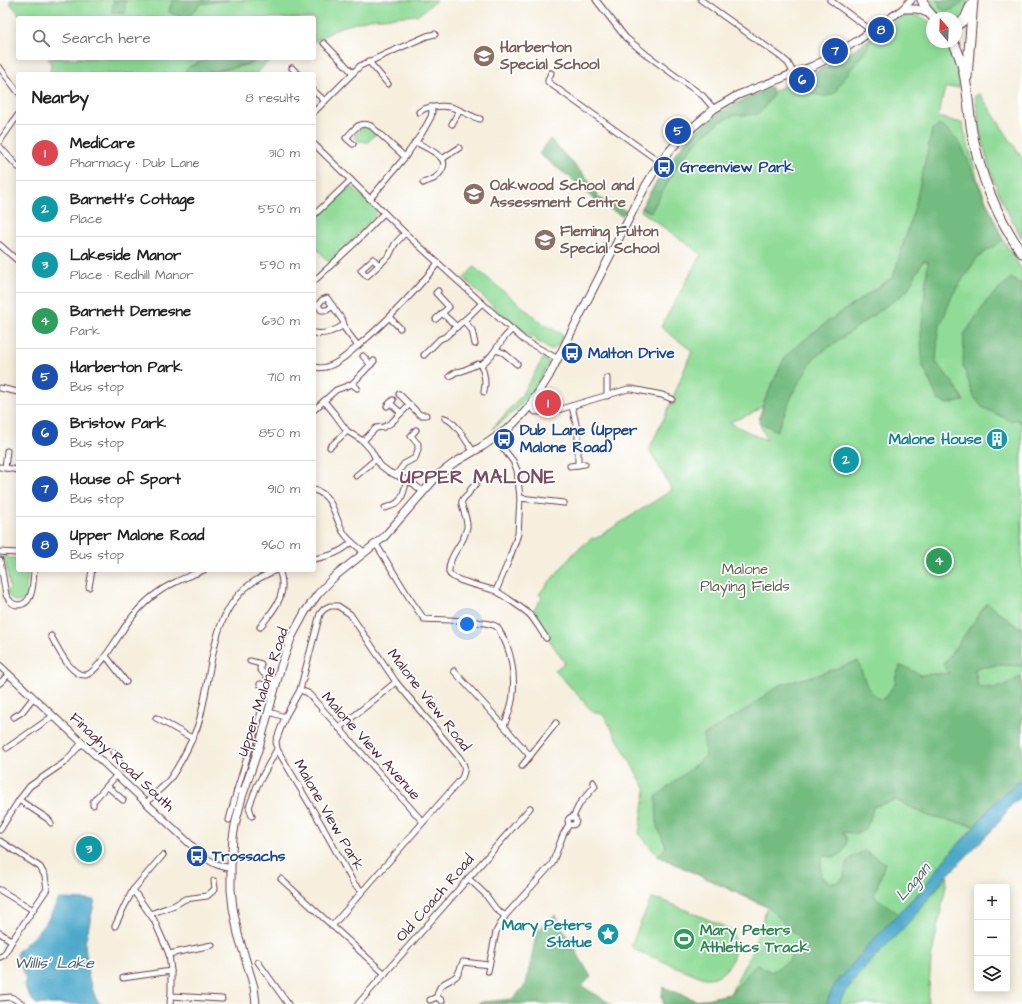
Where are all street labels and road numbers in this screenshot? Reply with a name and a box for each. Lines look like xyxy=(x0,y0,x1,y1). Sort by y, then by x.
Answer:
street label: Upper Malone Road xyxy=(232,625,294,759)
street label: Malone View Road xyxy=(382,644,476,756)
street label: Malone View Avenue xyxy=(317,687,425,805)
street label: Finaghy Road South xyxy=(64,708,180,817)
street label: Malone View Park xyxy=(289,756,369,874)
street label: Old Coach Road xyxy=(391,849,479,946)

